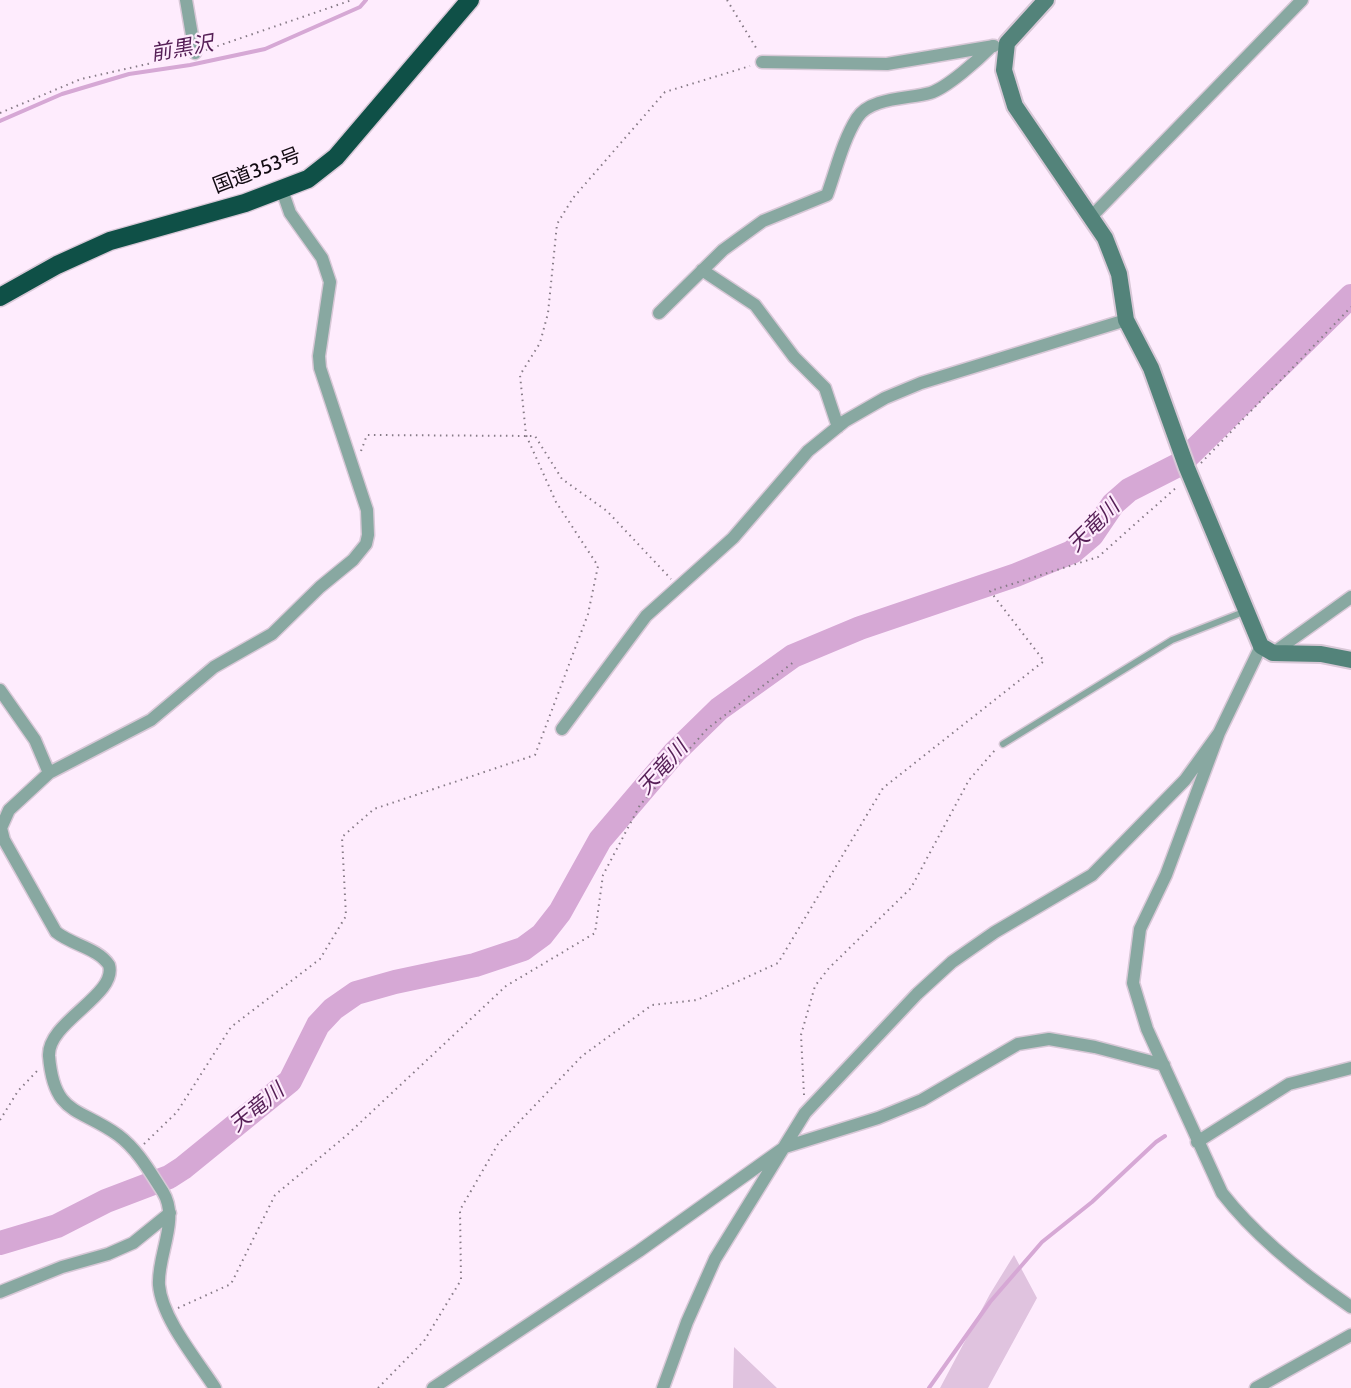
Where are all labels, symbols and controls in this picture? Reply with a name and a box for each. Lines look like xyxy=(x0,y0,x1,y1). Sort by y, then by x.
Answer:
water label: 前黒沢 xyxy=(149,31,215,67)
street label: 国道353号 xyxy=(210,143,304,199)
water label: 天竜川 xyxy=(1063,495,1125,557)
water label: 天竜川 xyxy=(633,736,693,800)
water label: 天竜川 xyxy=(225,1078,289,1138)

